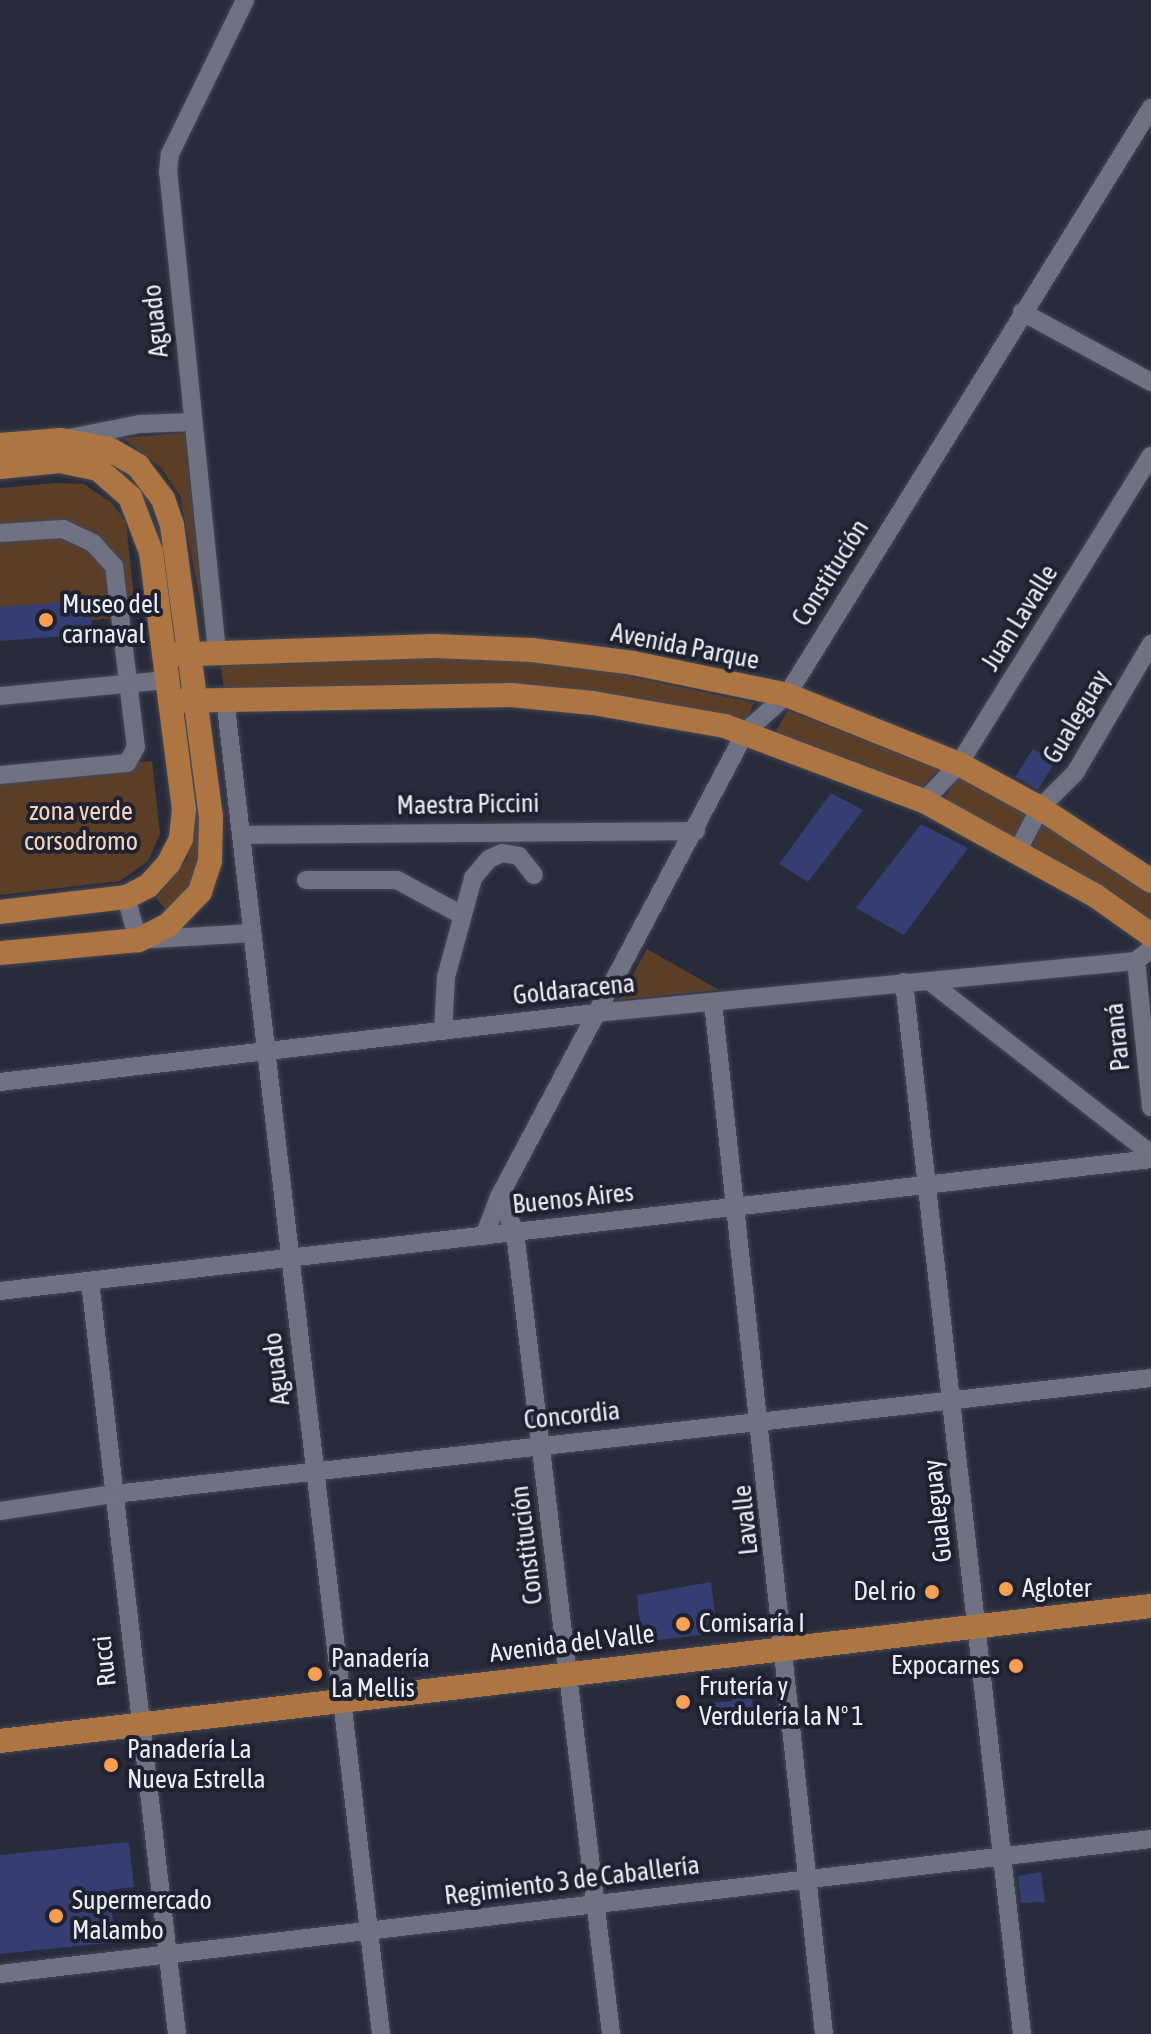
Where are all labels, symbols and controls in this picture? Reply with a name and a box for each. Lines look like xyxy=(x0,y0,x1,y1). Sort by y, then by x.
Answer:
street label: Aguado xyxy=(137,283,175,359)
street label: Constitución xyxy=(786,514,876,632)
street label: Juan Lavalle xyxy=(975,559,1065,677)
place label: Museo del carnaval xyxy=(62,589,160,650)
marker: Museo del carnaval xyxy=(37,611,55,629)
street label: Avenida Parque xyxy=(608,617,762,677)
street label: Gualeguay xyxy=(1037,665,1117,769)
street label: Maestra Piccini xyxy=(396,788,540,822)
park label: zona verde corsodromo xyxy=(24,796,138,858)
street label: Goldaracena xyxy=(512,968,636,1012)
street label: Paraná xyxy=(1099,1001,1137,1073)
street label: Buenos Aires xyxy=(511,1177,635,1221)
street label: Aguado xyxy=(257,1331,297,1407)
street label: Concordia xyxy=(522,1395,622,1437)
street label: Gualeguay xyxy=(917,1458,959,1564)
street label: Constitución xyxy=(504,1484,550,1606)
street label: Lavalle xyxy=(727,1484,765,1556)
place label: Agloter xyxy=(1022,1573,1091,1605)
place label: Del rio xyxy=(853,1576,916,1608)
marker: Agloter xyxy=(997,1580,1015,1598)
marker: Del rio xyxy=(923,1583,941,1601)
place label: Comisaría I xyxy=(699,1608,805,1640)
marker: Comisaría I xyxy=(674,1615,692,1633)
street label: Avenida del Valle xyxy=(488,1618,656,1670)
street label: Rucci xyxy=(87,1634,123,1688)
place label: Panadería La Mellis xyxy=(331,1643,430,1704)
place label: Expocarnes xyxy=(891,1650,1000,1682)
marker: Expocarnes xyxy=(1007,1657,1025,1675)
marker: Panadería La Mellis xyxy=(306,1665,324,1683)
place label: Frutería y Verdulería la Nº 1 xyxy=(699,1671,864,1732)
marker: Frutería y Verdulería la Nº 1 xyxy=(674,1693,692,1711)
place label: Panadería La Nueva Estrella xyxy=(127,1734,266,1796)
marker: Panadería La Nueva Estrella xyxy=(102,1756,120,1774)
street label: Regimiento 3 de Caballería xyxy=(443,1850,701,1912)
place label: Supermercado Malambo xyxy=(72,1885,212,1946)
marker: Supermercado Malambo xyxy=(47,1907,65,1925)

